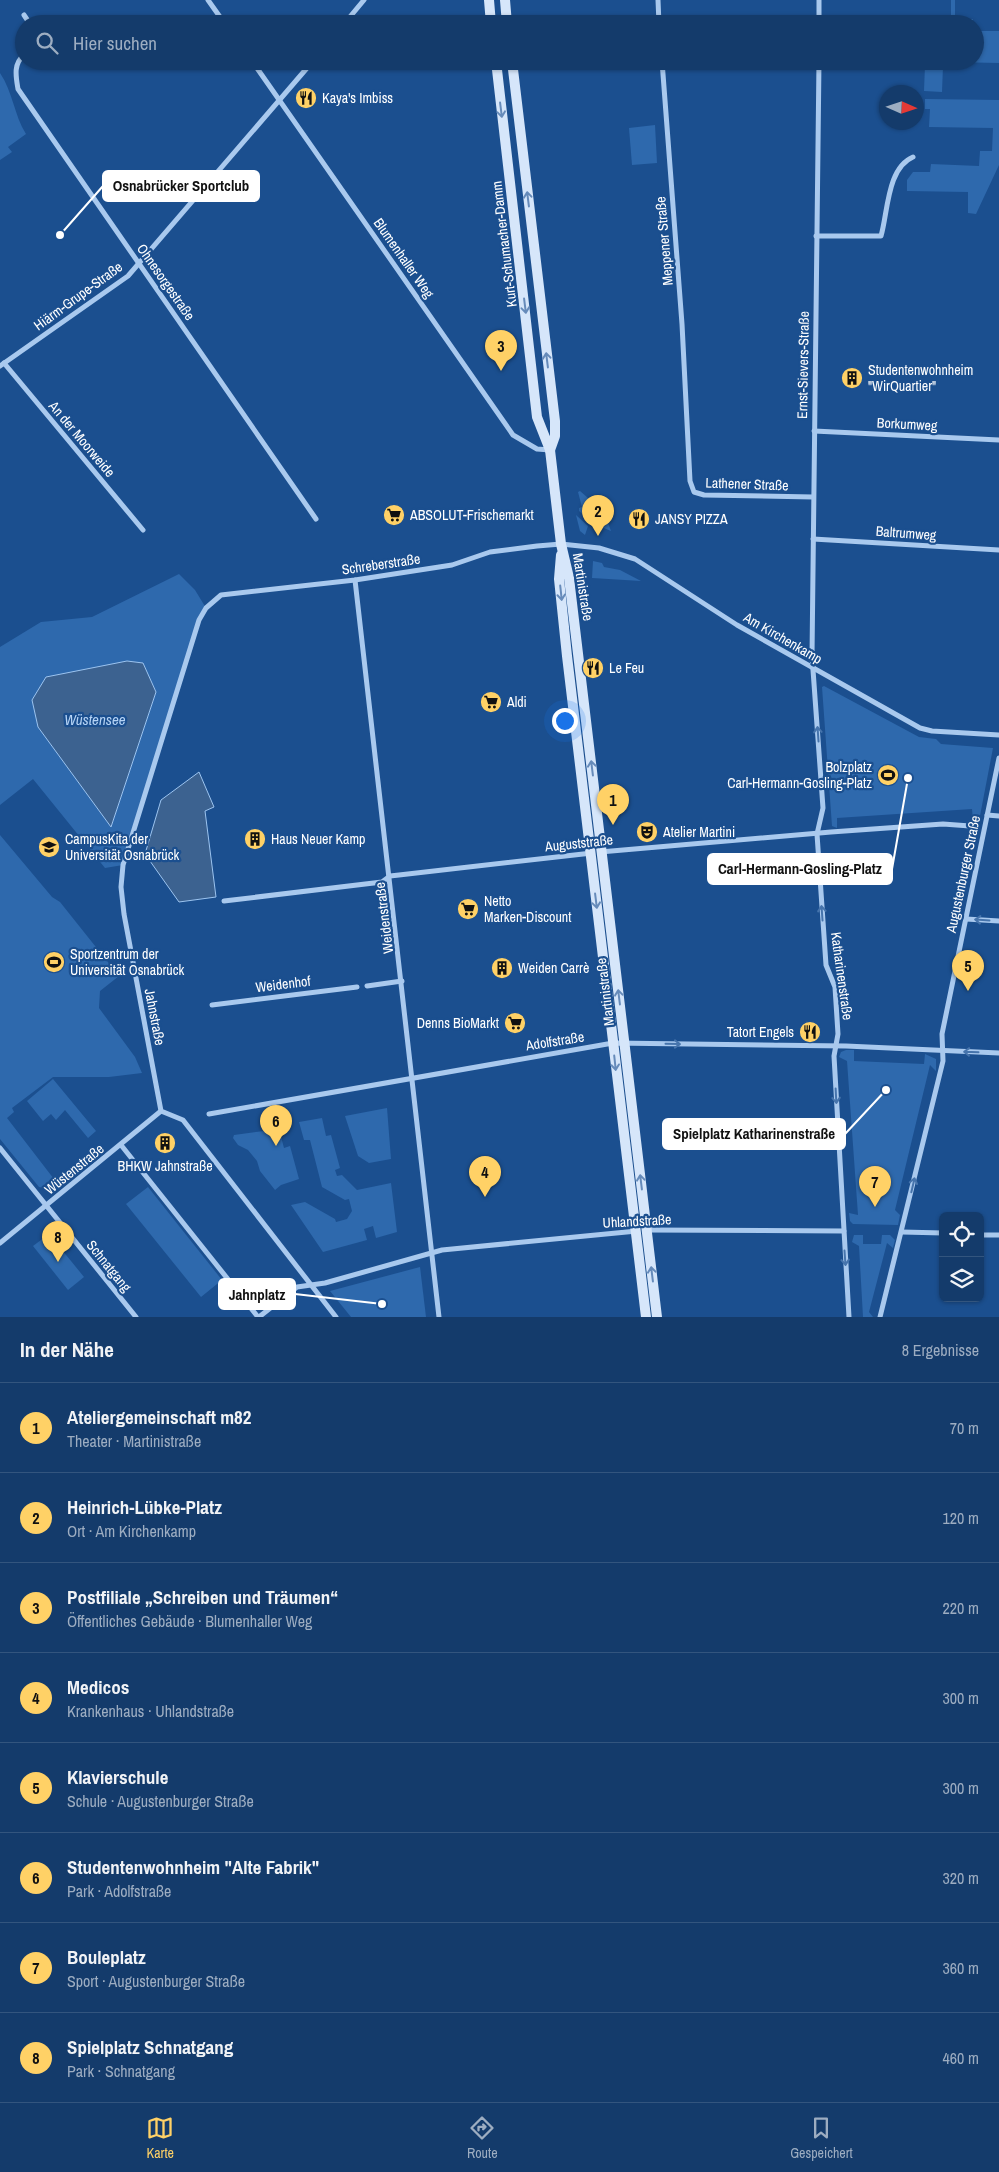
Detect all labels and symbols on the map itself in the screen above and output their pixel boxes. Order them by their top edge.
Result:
north arrow [879,85,924,130]
restaurant icon: Kaya's Imbiss [294,86,318,110]
place label: Kaya's Imbiss [322,89,393,107]
one-way arrow [497,101,507,117]
callout: Osnabrücker Sportclub [103,171,259,201]
text: Osnabrücker Sportclub [113,175,249,196]
street label: Kurt-Schumacher-Damm [487,180,521,308]
one-way arrow [523,191,533,207]
street label: Meppener Straße [651,196,677,286]
street label: Blumenhaller Weg [370,215,439,302]
street label: Ohnesorgestraße [133,240,199,324]
street label: Hiärm-Grupe-Straße [30,258,126,334]
one-way arrow [520,297,530,313]
street label: Ernst-Sievers-Straße [793,311,813,419]
pin: 3 [485,330,517,371]
one-way arrow [542,352,552,368]
place label: Studentenwohnheim "WirQuartier" [868,361,973,395]
building icon: Studentenwohnheim "WirQuartier" [840,366,864,390]
street label: An der Moorweide [44,397,119,481]
street label: Borkumweg [876,413,938,435]
street label: Lathener Straße [705,474,789,494]
pin: 2 [582,495,614,536]
supermarket icon: ABSOLUT-Frischemarkt [382,503,406,527]
place label: ABSOLUT-Frischemarkt [409,506,534,524]
restaurant icon: JANSY PIZZA [627,507,651,531]
place label: JANSY PIZZA [655,510,728,528]
street label: Baltrumweg [875,522,937,544]
street label: Schreberstraße [341,550,421,578]
street label: Martinistraße [569,552,597,622]
one-way arrow [556,584,566,600]
street label: Am Kirchenkamp [740,608,826,668]
restaurant icon: Le Feu [581,656,605,680]
place label: Le Feu [609,659,644,677]
supermarket icon: Aldi [479,690,503,714]
place label: Aldi [506,693,527,711]
your location [552,708,578,734]
water label: Wüstensee [64,709,126,730]
one-way arrow [813,726,823,742]
place label: Bolzplatz Carl-Hermann-Gosling-Platz [727,758,872,792]
one-way arrow [587,760,597,776]
sports icon: Bolzplatz Carl-Hermann-Gosling-Platz [876,763,900,787]
pin: 1 [597,784,629,825]
street label: Augustenburger Straße [942,814,984,935]
theatre icon: Atelier Martini [635,820,659,844]
place label: Atelier Martini [662,823,735,841]
building icon: Haus Neuer Kamp [243,827,267,851]
place label: CampusKita der Universität Osnabrück [65,830,179,864]
place label: Haus Neuer Kamp [271,830,365,848]
street label: Auguststraße [543,830,614,856]
school or university icon: CampusKita der Universität Osnabrück [37,835,61,859]
callout: Carl-Hermann-Gosling-Platz [708,854,892,884]
text: Carl-Hermann-Gosling-Platz [718,858,882,879]
street label: Weidenstraße [371,881,397,955]
place label: Netto Marken-Discount [484,892,571,926]
one-way arrow [591,893,601,909]
supermarket icon: Netto Marken-Discount [456,897,480,921]
one-way arrow [818,905,827,921]
one-way arrow [975,915,991,925]
street label: Katharinenstraße [827,931,857,1021]
place label: Sportzentrum der Universität Osnabrück [70,945,184,979]
sports icon: Sportzentrum der Universität Osnabrück [42,950,66,974]
pin: 5 [952,950,984,991]
building icon: Weiden Carrè [490,956,514,980]
street label: Martinistraße [592,957,618,1027]
place label: Weiden Carrè [518,959,589,977]
street label: Weidenhof [254,972,312,996]
street label: Jahnstraße [141,987,169,1047]
one-way arrow [614,989,624,1005]
supermarket icon: Denns BioMarkt [503,1011,527,1035]
place label: Denns BioMarkt [417,1014,499,1032]
restaurant icon: Tatort Engels [798,1020,822,1044]
place label: Tatort Engels [727,1023,794,1041]
street label: Adolfstraße [524,1028,585,1055]
one-way arrow [665,1039,681,1048]
one-way arrow [963,1047,980,1057]
one-way arrow [610,1054,620,1070]
one-way arrow [831,1087,840,1103]
pin: 6 [260,1105,292,1146]
callout: Spielplatz Katharinenstraße [663,1119,845,1149]
text: Spielplatz Katharinenstraße [673,1123,835,1144]
building icon: BHKW Jahnstraße [153,1131,177,1155]
street label: Wüstenstraße [41,1140,107,1198]
pin: 4 [469,1156,501,1197]
place label: BHKW Jahnstraße [117,1157,213,1175]
pin: 7 [859,1166,891,1207]
one-way arrow [636,1174,646,1190]
one-way arrow [909,1177,918,1193]
street label: Uhlandstraße [602,1210,672,1232]
pin: 8 [42,1221,74,1262]
street label: Schnatgang [83,1237,136,1296]
one-way arrow [841,1250,850,1266]
one-way arrow [647,1266,657,1282]
callout: Jahnplatz [219,1279,295,1309]
text: Jahnplatz [229,1284,285,1305]

